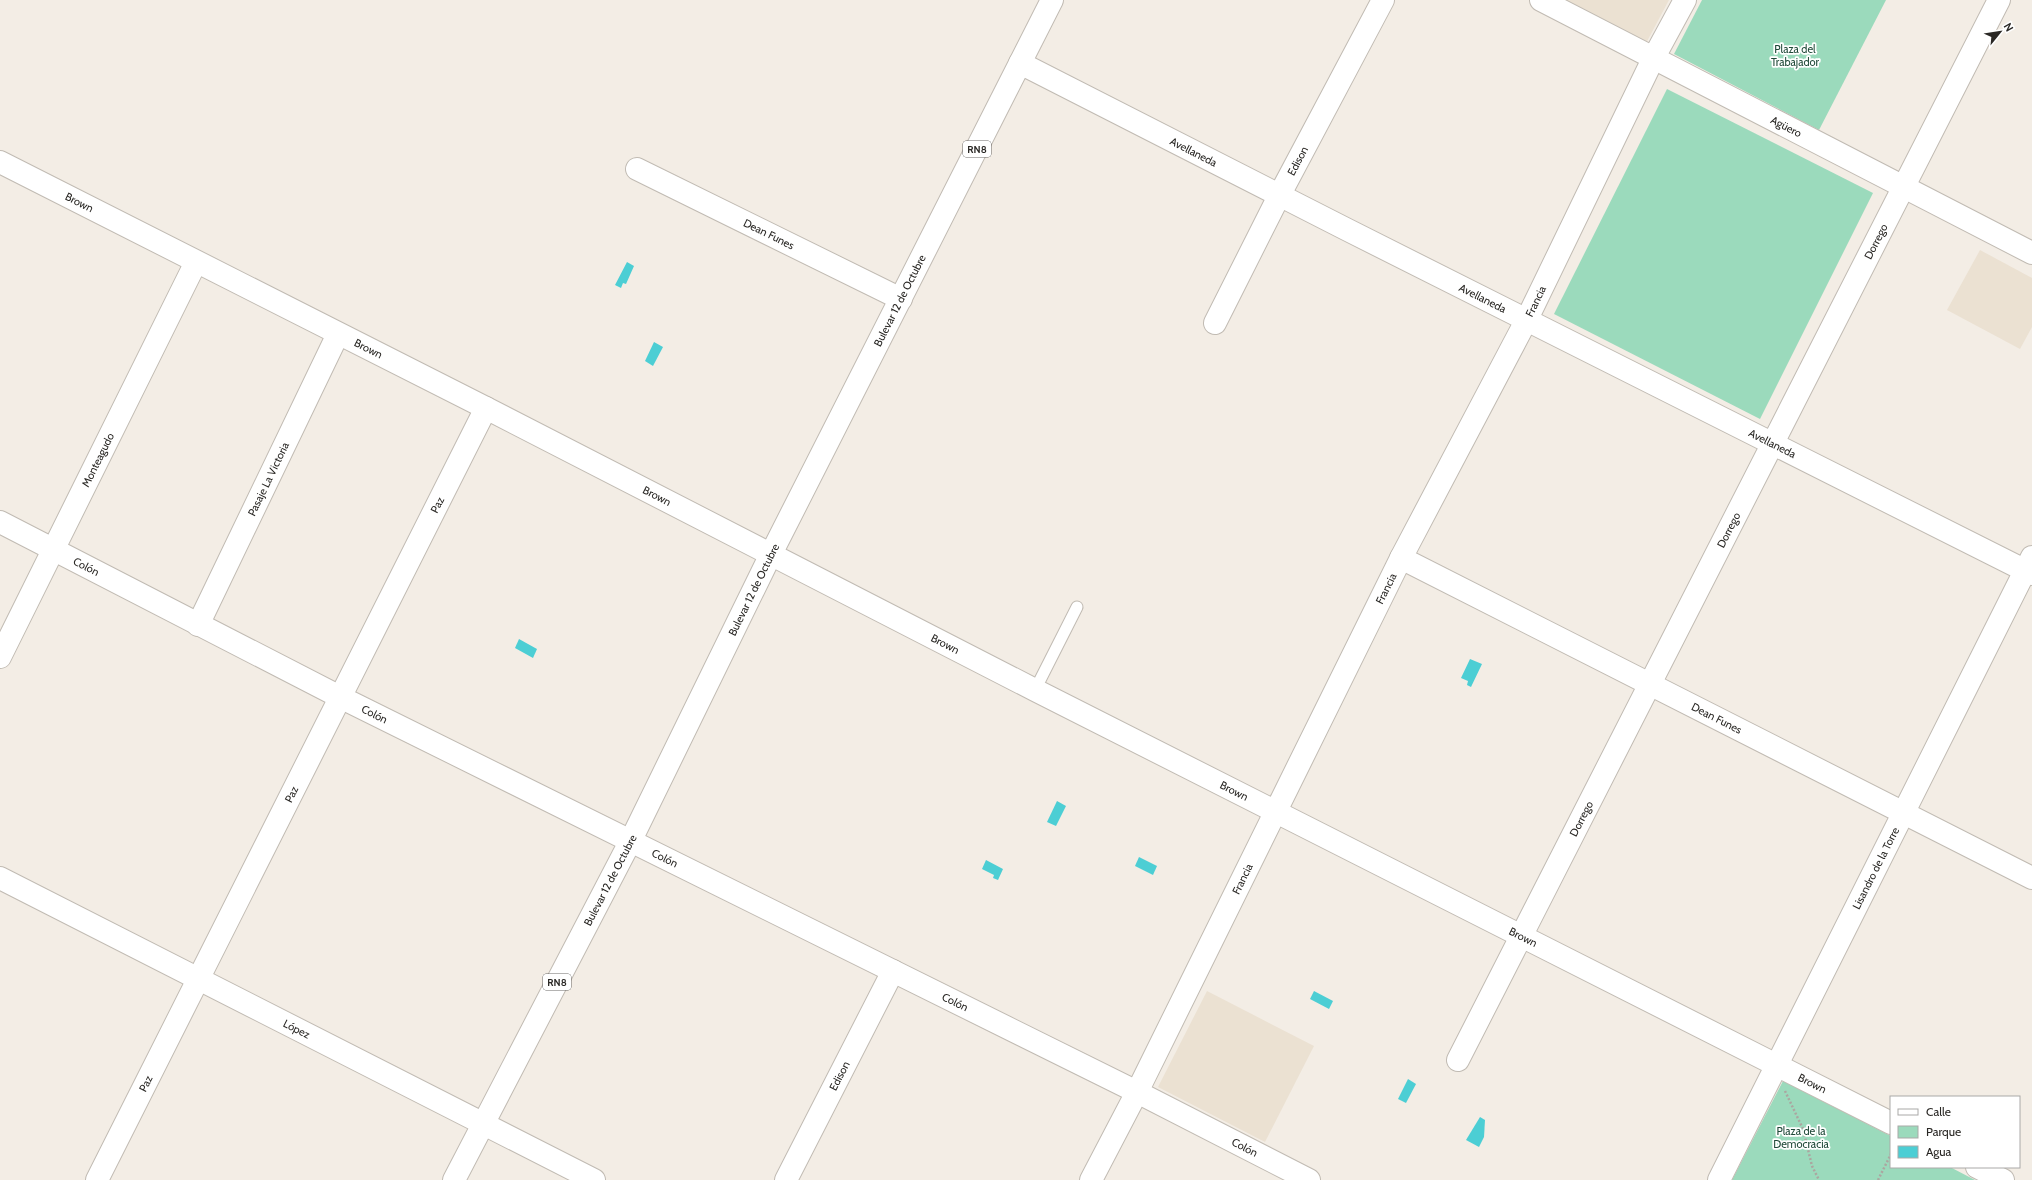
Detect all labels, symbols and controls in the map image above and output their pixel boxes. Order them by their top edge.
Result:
north arrow [1980,12,2020,52]
text: N [2001,20,2017,34]
park label: Plaza del Trabajador [1771,42,1820,69]
street label: Agüero [1768,113,1804,140]
street label: Avellaneda [1168,134,1220,170]
road number: RN8 [963,141,991,157]
street label: Edison [1284,144,1311,178]
street label: Brown [63,189,96,215]
street label: Dean Funes [741,216,797,253]
street label: Dorrego [1861,221,1891,262]
street label: Bulevar 12 de Octubre [870,252,929,349]
street label: Avellaneda [1457,280,1509,316]
street label: Francia [1522,283,1549,319]
street label: Brown [352,335,385,362]
street label: Avellaneda [1746,426,1799,461]
street label: Monteagudo [78,430,117,489]
street label: Pasaje La Victoria [244,439,292,518]
street label: Brown [641,483,674,509]
street label: Paz [427,494,447,515]
street label: Dorrego [1714,510,1743,550]
street label: Bulevar 12 de Octubre [725,541,782,638]
street label: Colón [71,554,102,579]
street label: Francia [1372,570,1400,606]
street label: Brown [929,631,962,657]
street label: Dean Funes [1689,699,1745,737]
street label: Colón [359,702,390,727]
street label: Brown [1218,778,1251,804]
street label: Paz [281,784,301,805]
street label: Dorrego [1566,799,1596,839]
street label: Lisandro de la Torre [1849,824,1902,911]
street label: Bulevar 12 de Octubre [581,832,640,928]
street label: Colón [649,846,680,870]
street label: Francia [1229,860,1256,897]
street label: Brown [1507,924,1540,950]
road number: RN8 [543,974,571,990]
street label: Colón [940,990,971,1014]
street label: López [281,1016,313,1042]
street label: Edison [826,1059,853,1093]
street label: Brown [1796,1070,1829,1096]
street label: Paz [136,1073,156,1094]
legend [1890,1096,2020,1168]
text: Calle [1926,1104,1951,1119]
park label: Plaza de la Democracia [1773,1124,1829,1151]
text: Parque [1926,1124,1961,1139]
street label: Colón [1229,1135,1260,1160]
text: Agua [1926,1144,1952,1159]

